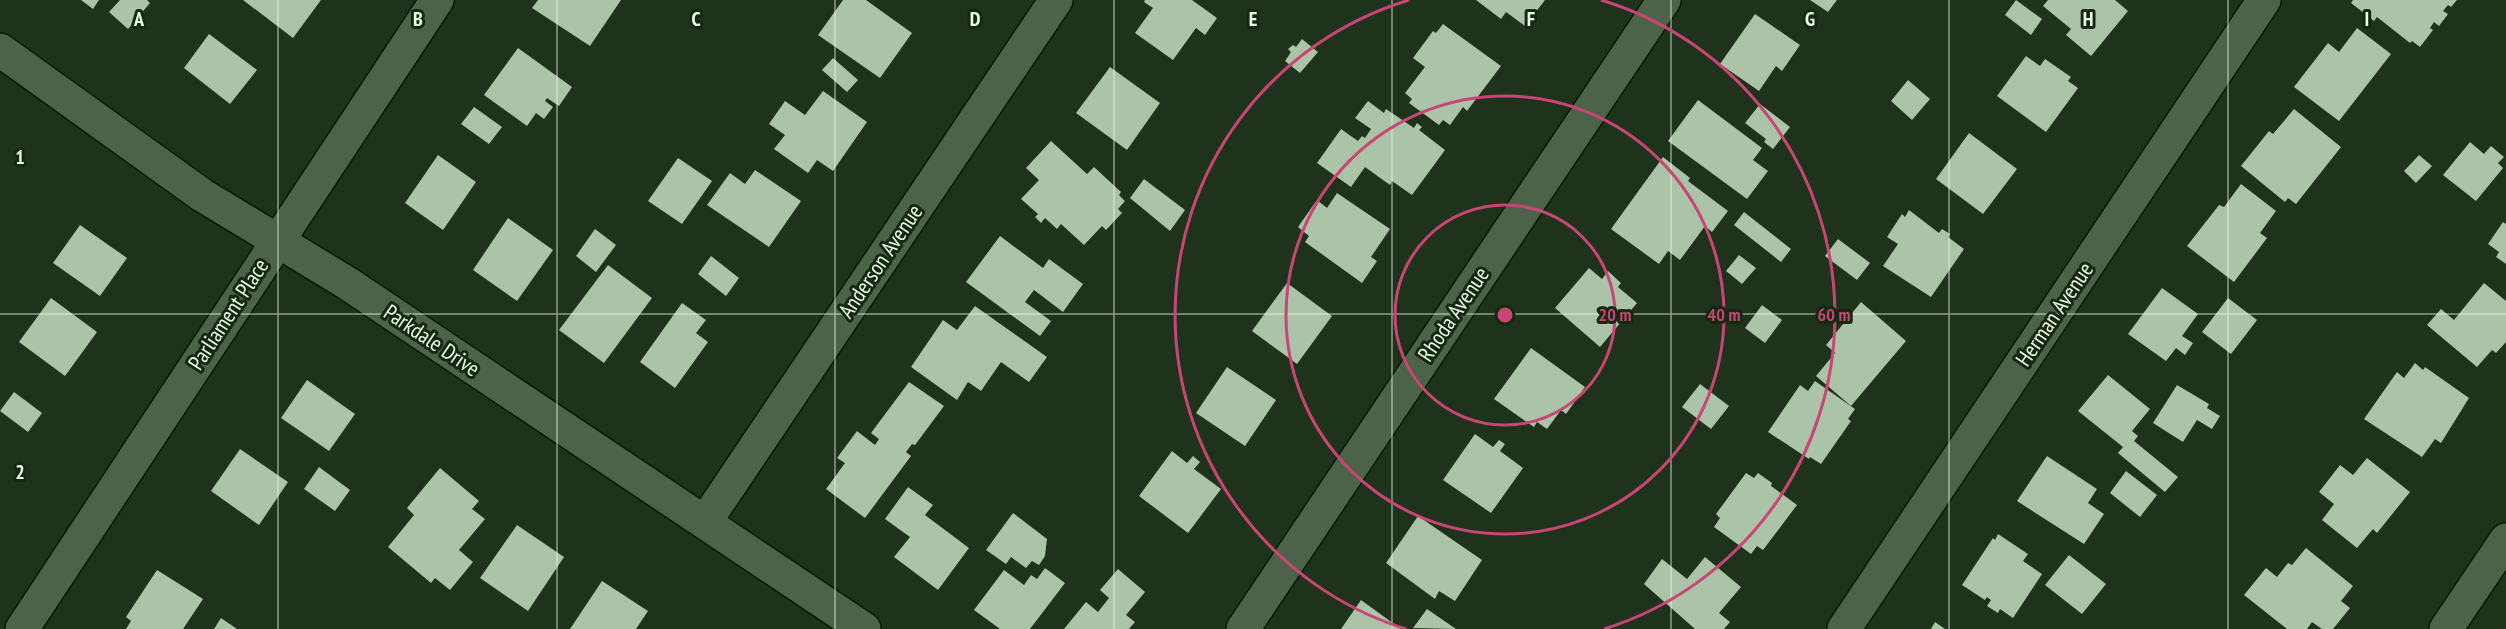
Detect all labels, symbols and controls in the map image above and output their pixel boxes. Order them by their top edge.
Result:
text: A [133,6,145,32]
text: B [413,6,423,32]
text: C [691,6,701,32]
text: D [970,6,981,32]
text: E [1249,6,1257,32]
text: F [1527,6,1535,32]
text: G [1805,6,1815,32]
text: H [2083,6,2093,32]
text: I [2365,6,2369,32]
text: 1 [15,144,25,170]
street label: Anderson Avenue [832,199,928,323]
street label: Parliament Place [182,253,274,375]
street label: Herman Avenue [2009,257,2099,371]
street label: Rhoda Avenue [1411,261,1495,367]
street label: Parkdale Drive [379,298,485,382]
text: 20 m [1599,303,1631,326]
text: 40 m [1708,303,1740,326]
text: 60 m [1818,303,1850,326]
centre of rings [1495,305,1515,325]
text: 2 [15,459,25,485]

